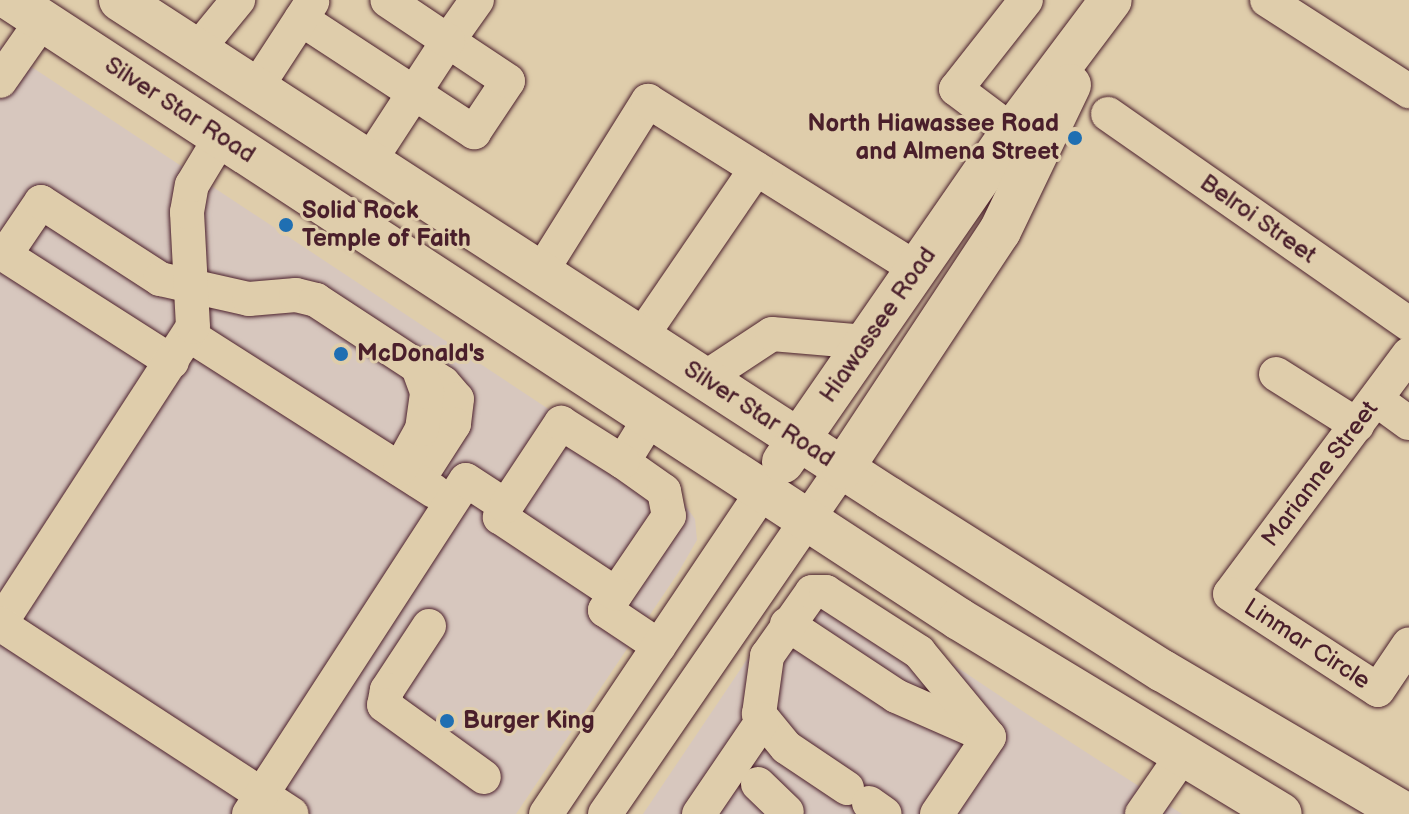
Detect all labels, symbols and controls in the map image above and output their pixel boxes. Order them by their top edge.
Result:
street label: Silver Star Road [99,51,261,169]
place label: North Hiawassee Road and Almena Street [807,110,1059,166]
marker: North Hiawassee Road and Almena Street [1066,129,1084,147]
street label: Belroi Street [1194,168,1322,270]
place label: Solid Rock Temple of Faith [302,197,471,253]
marker: Solid Rock Temple of Faith [277,216,295,234]
street label: Hiawassee Road [814,242,942,408]
place label: McDonald's [357,340,485,368]
marker: McDonald's [332,345,350,363]
street label: Silver Star Road [678,355,840,473]
street label: Marianne Street [1256,395,1384,553]
street label: Linmar Circle [1239,593,1375,695]
place label: Burger King [463,707,595,735]
marker: Burger King [438,712,456,730]

